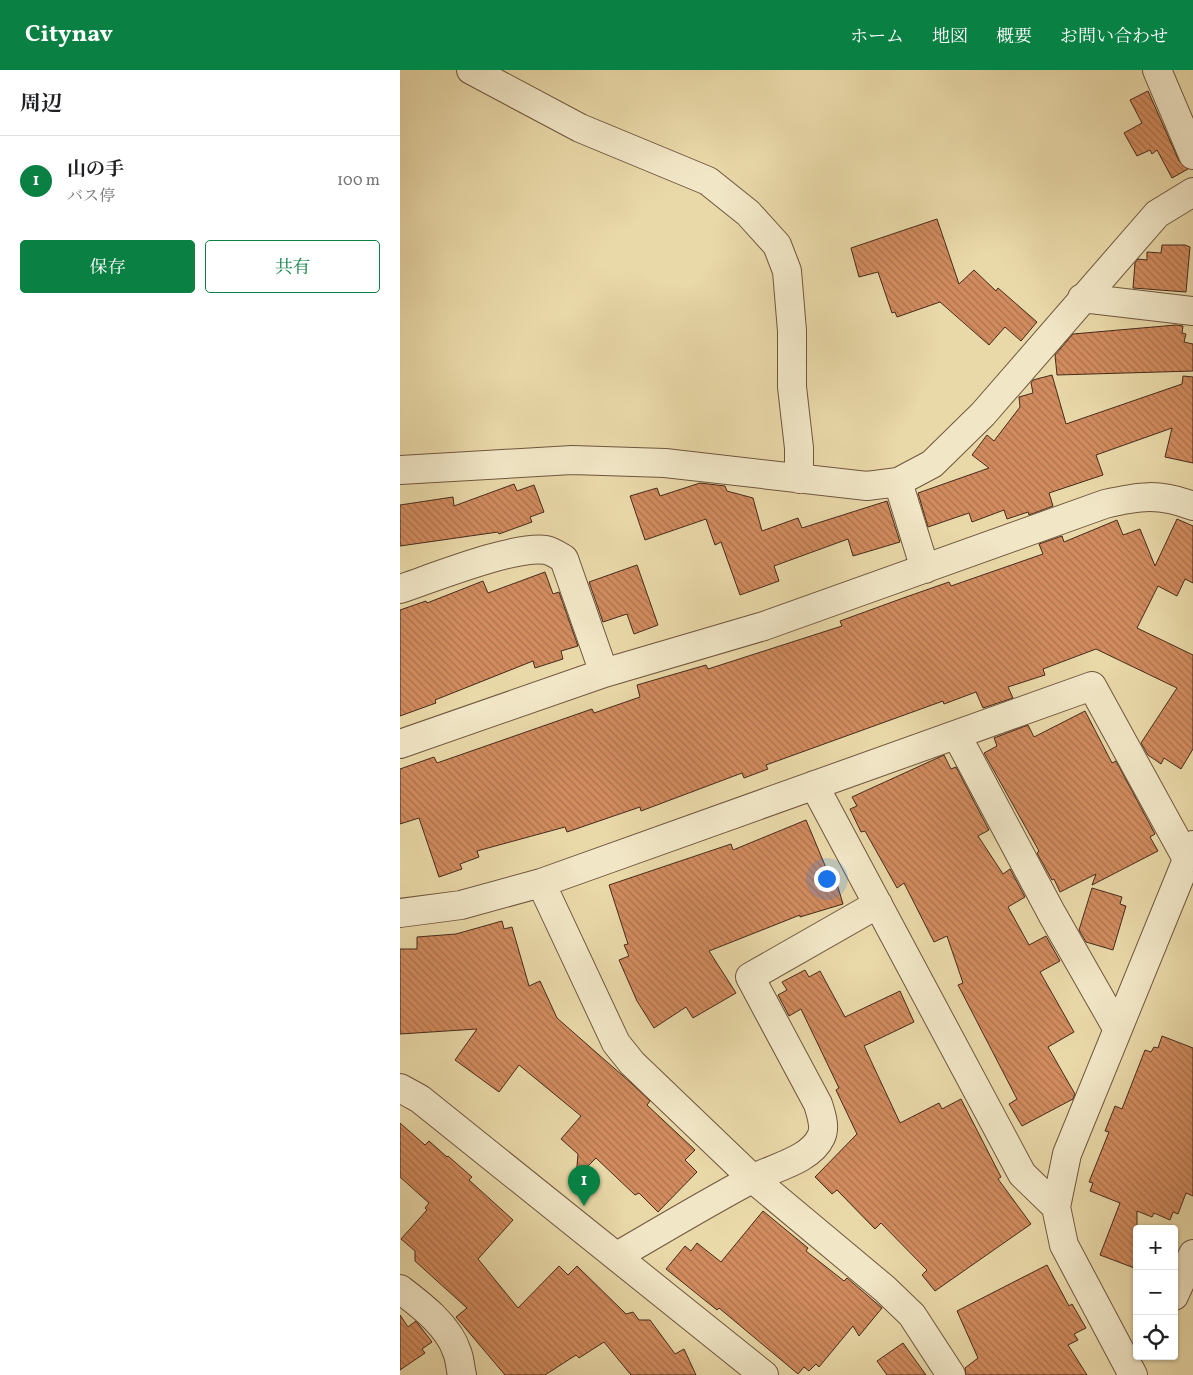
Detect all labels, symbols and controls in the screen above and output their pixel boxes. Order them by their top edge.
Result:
text: Citynav [25,18,113,52]
text: ホーム [850,25,904,50]
text: 地図 [932,25,968,50]
text: 概要 [996,25,1032,50]
text: お問い合わせ [1060,25,1168,50]
text: 周辺 [20,90,62,119]
text: 山の手 [67,157,124,183]
text: 1 [33,170,39,192]
text: 100 m [337,170,380,192]
text: バス停 [67,186,115,208]
button: 保存 [20,240,195,293]
button: 共有 [205,240,380,293]
your location [814,866,840,892]
pin: 1 [568,1165,600,1206]
map controls [1133,1225,1178,1360]
button: + [1133,1225,1178,1270]
button: − [1133,1270,1178,1315]
button: locate [1133,1315,1178,1360]

